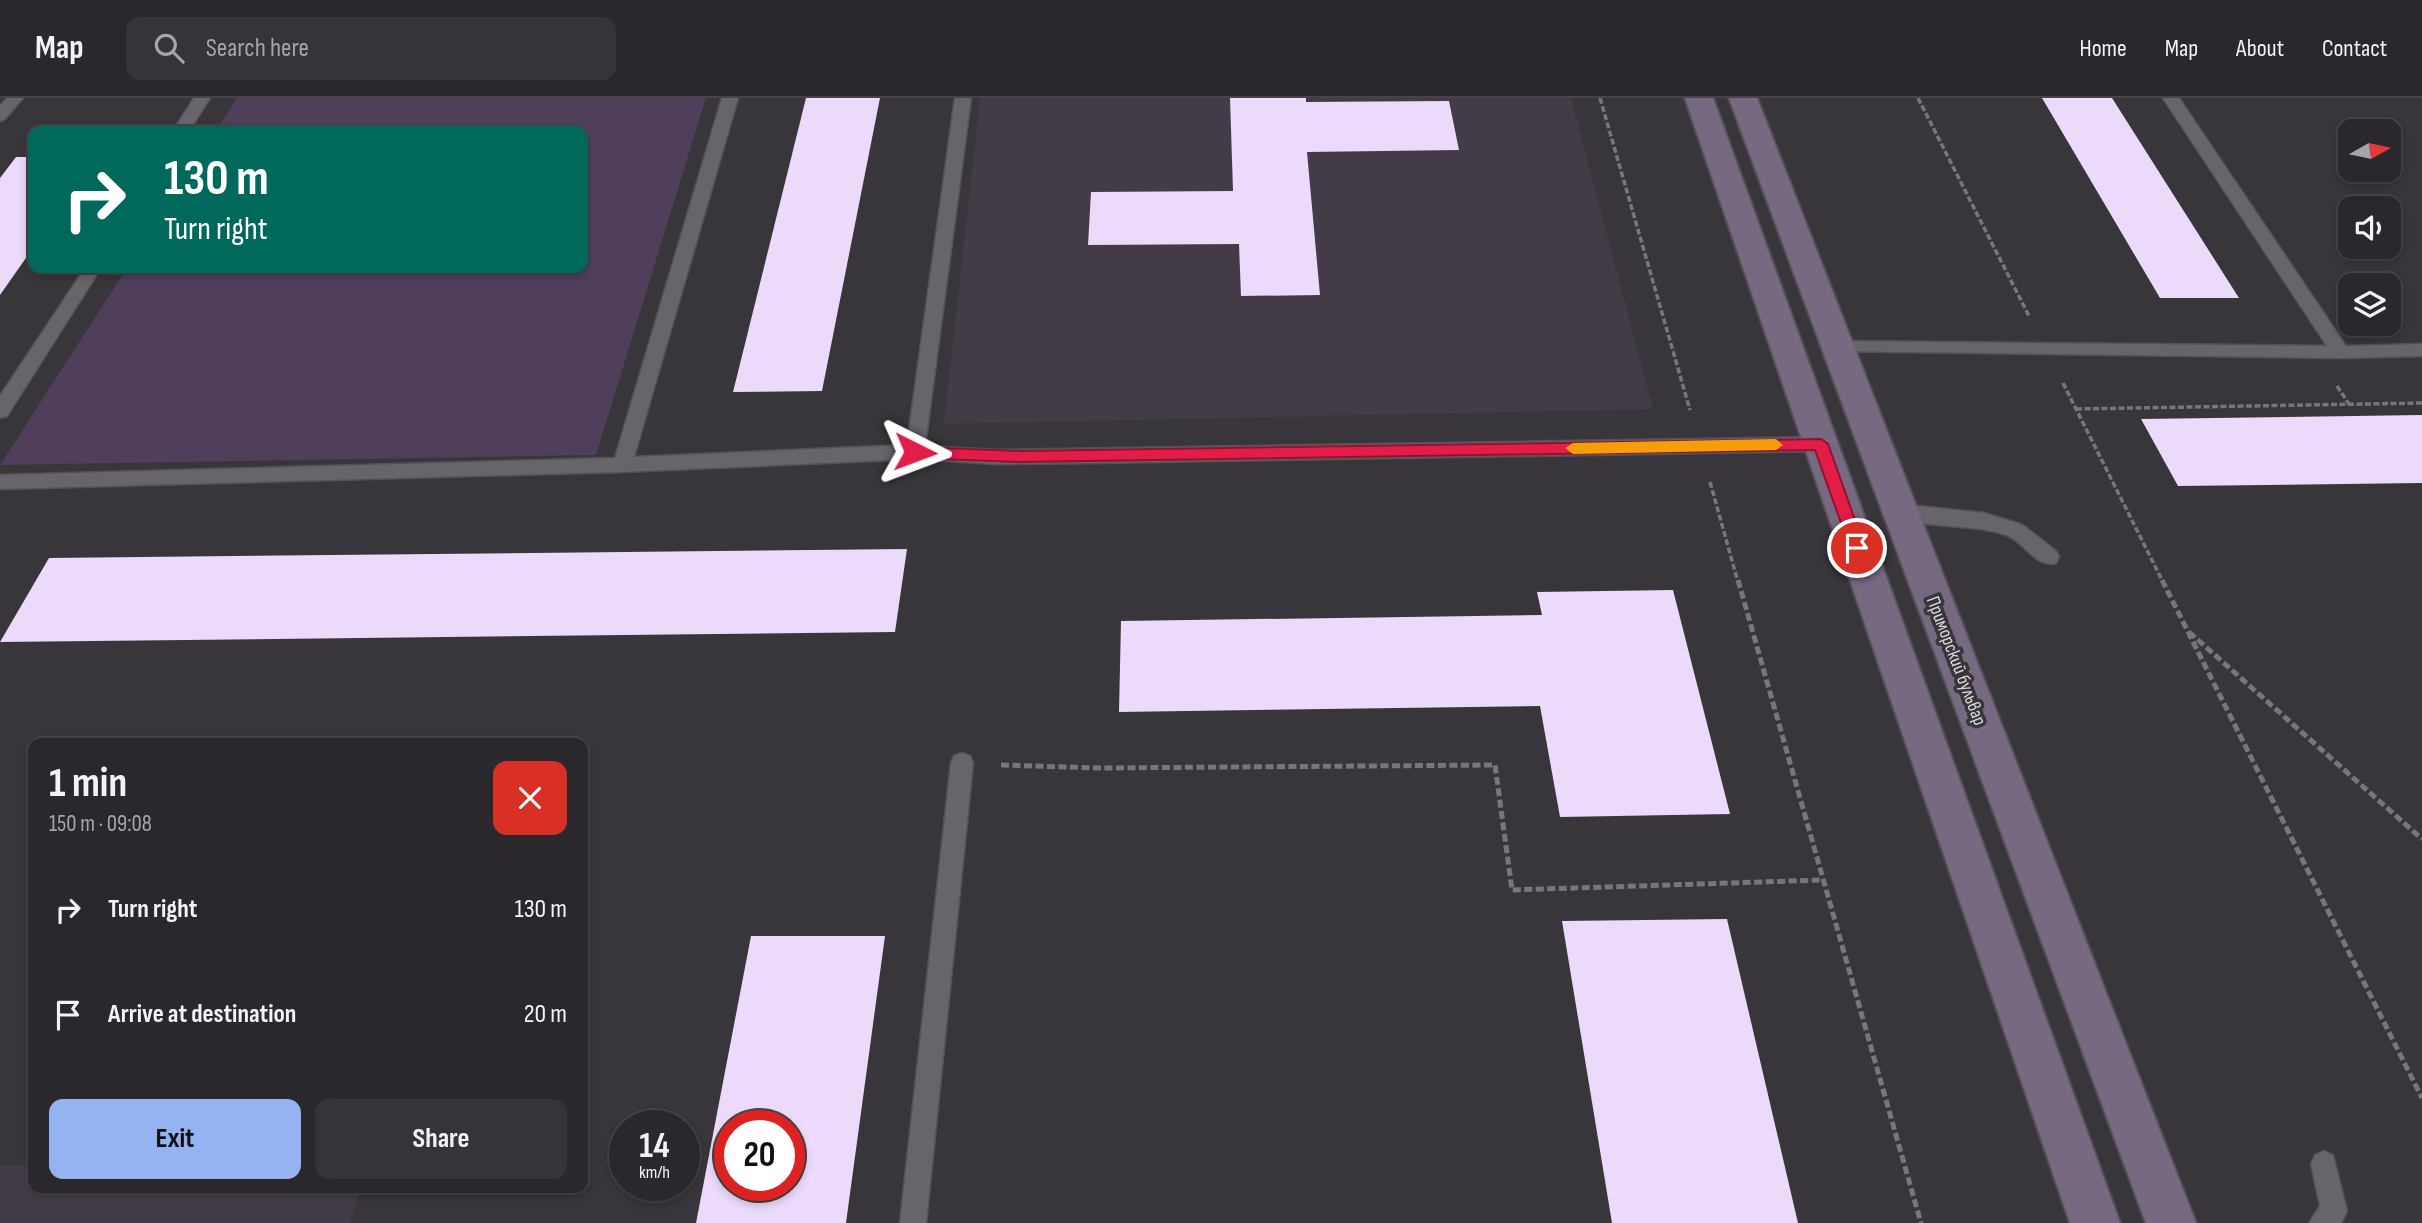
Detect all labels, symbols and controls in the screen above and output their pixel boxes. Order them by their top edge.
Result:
search box [126,17,616,80]
text: Map [35,28,84,68]
icon: search [150,29,188,67]
text: Search here [206,33,309,64]
text: Home [2079,34,2127,63]
text: Map [2165,34,2198,63]
text: About [2236,34,2284,63]
text: Contact [2322,34,2387,63]
north arrow [2338,119,2401,182]
map controls [2338,119,2401,336]
text: 130 m [164,150,269,209]
icon: right [49,154,140,245]
button: sound [2338,196,2401,259]
text: Turn right [164,210,268,249]
button: layers [2338,273,2401,336]
position arrow [878,415,952,489]
pin [1827,518,1887,578]
icon: arrive [1838,529,1876,567]
street label: Приморский бульвар [1921,593,1991,729]
text: 1 min [49,758,127,809]
button: close [493,761,567,835]
text: 150 m · 09:08 [49,810,152,838]
icon: right [49,891,87,929]
text: Turn right [108,894,197,925]
text: 130 m [515,894,567,925]
icon: arrive [49,996,87,1034]
text: Arrive at destination [108,999,296,1030]
text: 20 m [524,999,567,1030]
button: Exit [49,1099,301,1179]
button: Share [315,1099,567,1179]
speed limit sign: 20 [714,1110,805,1201]
text: 14 [639,1125,670,1168]
text: km/h [639,1162,670,1183]

